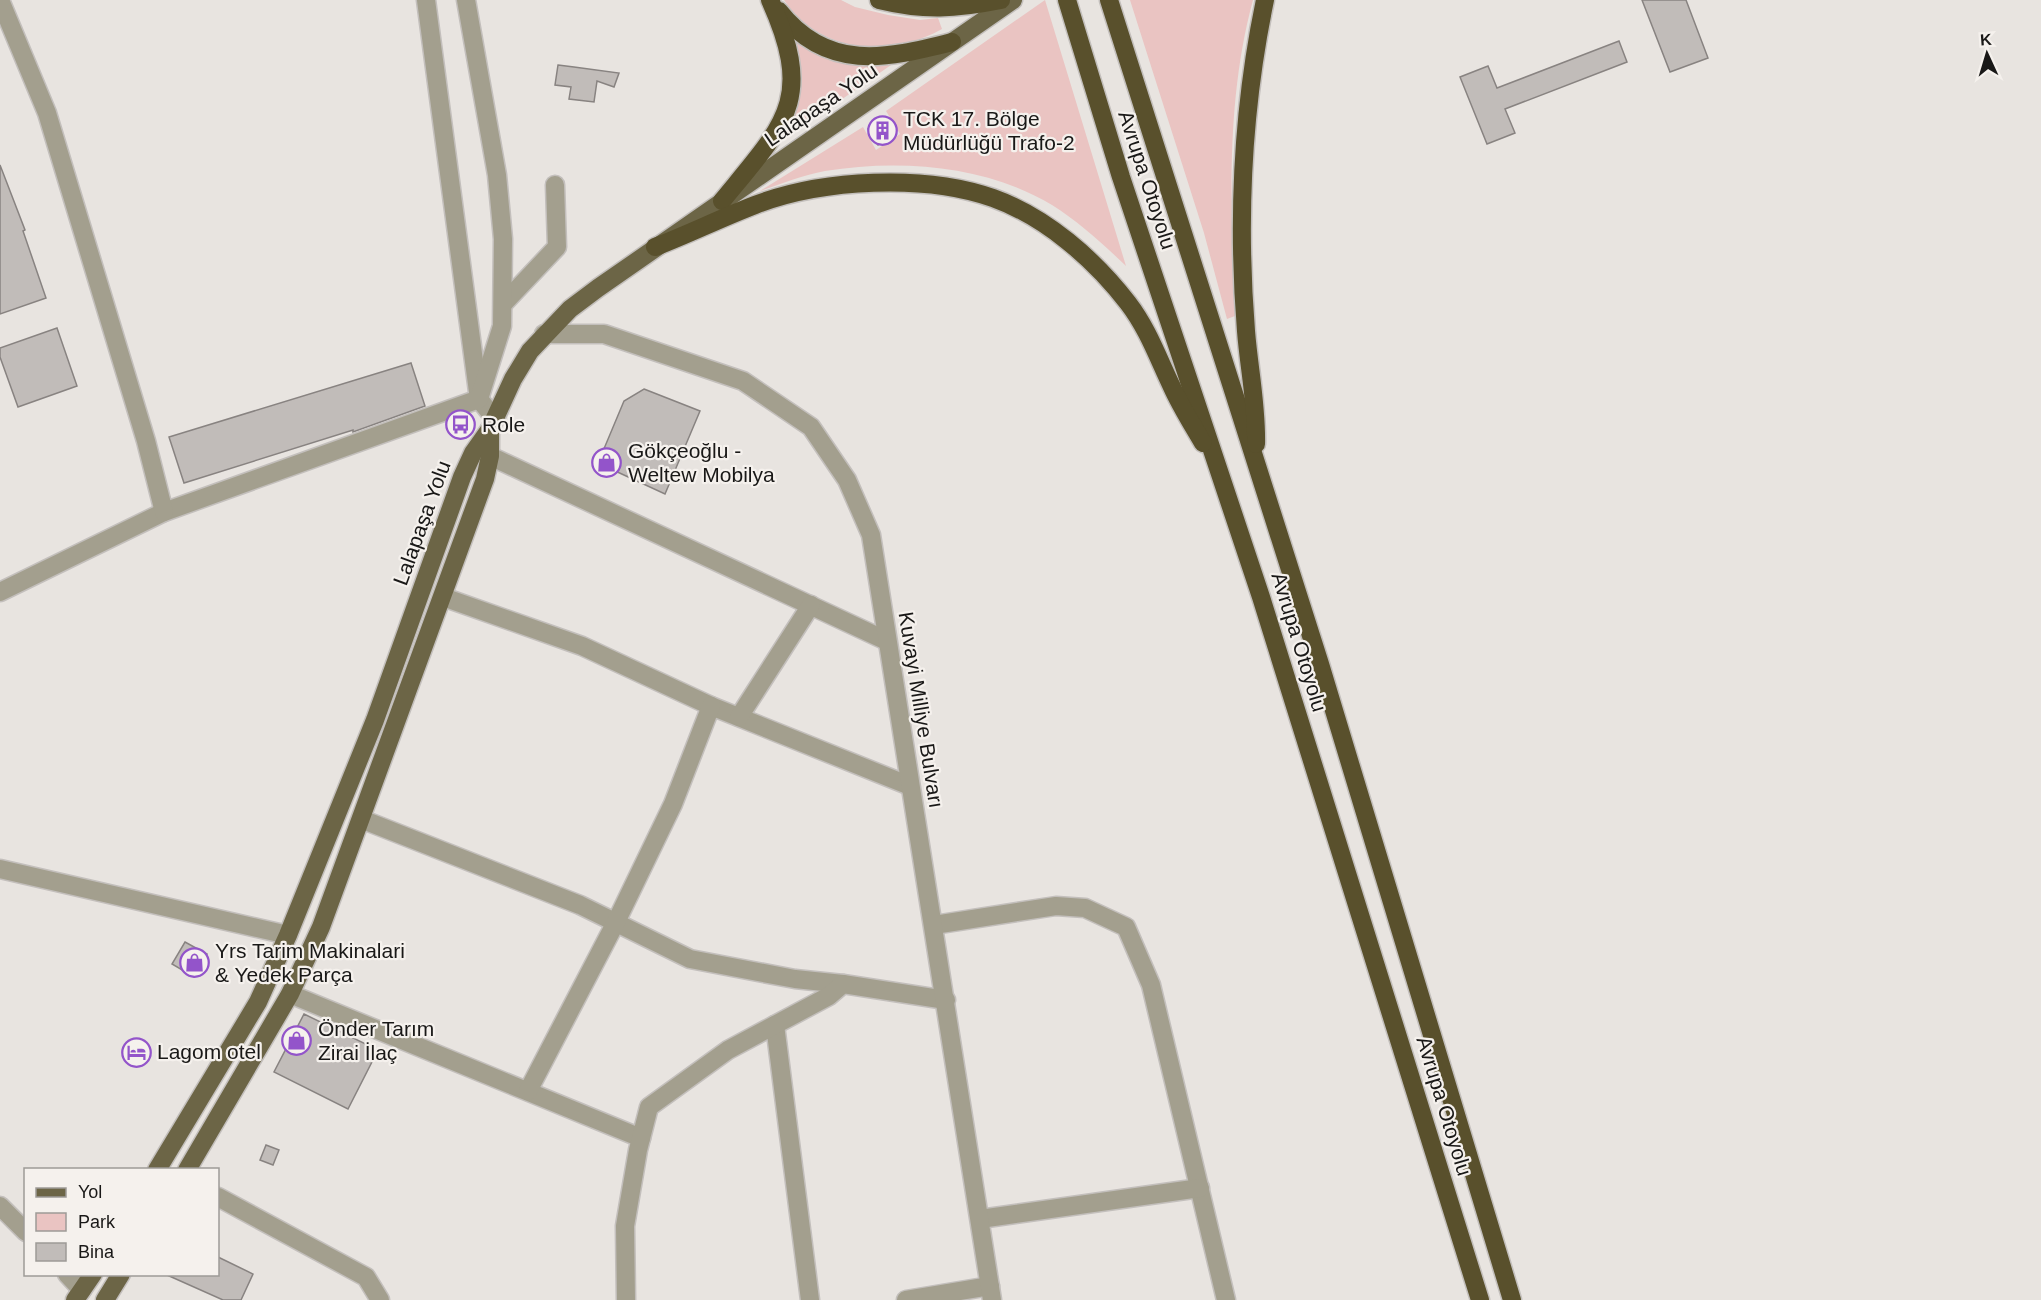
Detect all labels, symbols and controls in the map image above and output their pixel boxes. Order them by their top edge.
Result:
north arrow [1957,24,2017,84]
text: K [1980,31,1993,48]
street label: Lalapaşa Yolu [760,58,881,151]
place label: TCK 17. Bölge Müdürlüğü Trafo-2 [903,107,1075,154]
street label: Avrupa Otoyolu [1114,108,1181,252]
building icon: TCK 17. Bölge Müdürlüğü Trafo-2 [866,115,898,147]
bus stop icon: Role [445,409,477,441]
place label: Role [482,413,525,436]
place label: Gökçeoğlu - Weltew Mobilya [628,439,775,486]
shop icon: Gökçeoğlu - Weltew Mobilya [591,447,623,479]
street label: Lalapaşa Yolu [388,457,455,588]
street label: Avrupa Otoyolu [1267,569,1332,714]
street label: Kuvayi Milliye Bulvarı [895,610,948,810]
place label: Yrs Tarim Makinalari & Yedek Parça [215,939,405,986]
shop icon: Yrs Tarim Makinalari & Yedek Parça [178,947,210,979]
place label: Önder Tarım Zirai İlaç [318,1017,434,1064]
shop icon: Önder Tarım Zirai İlaç [281,1025,313,1057]
street label: Avrupa Otoyolu [1412,1033,1477,1178]
hotel icon: Lagom otel [120,1036,152,1068]
place label: Lagom otel [157,1040,261,1063]
legend [24,1168,219,1276]
text: Yol [78,1182,102,1202]
text: Park [78,1212,116,1232]
text: Bina [78,1242,115,1262]

